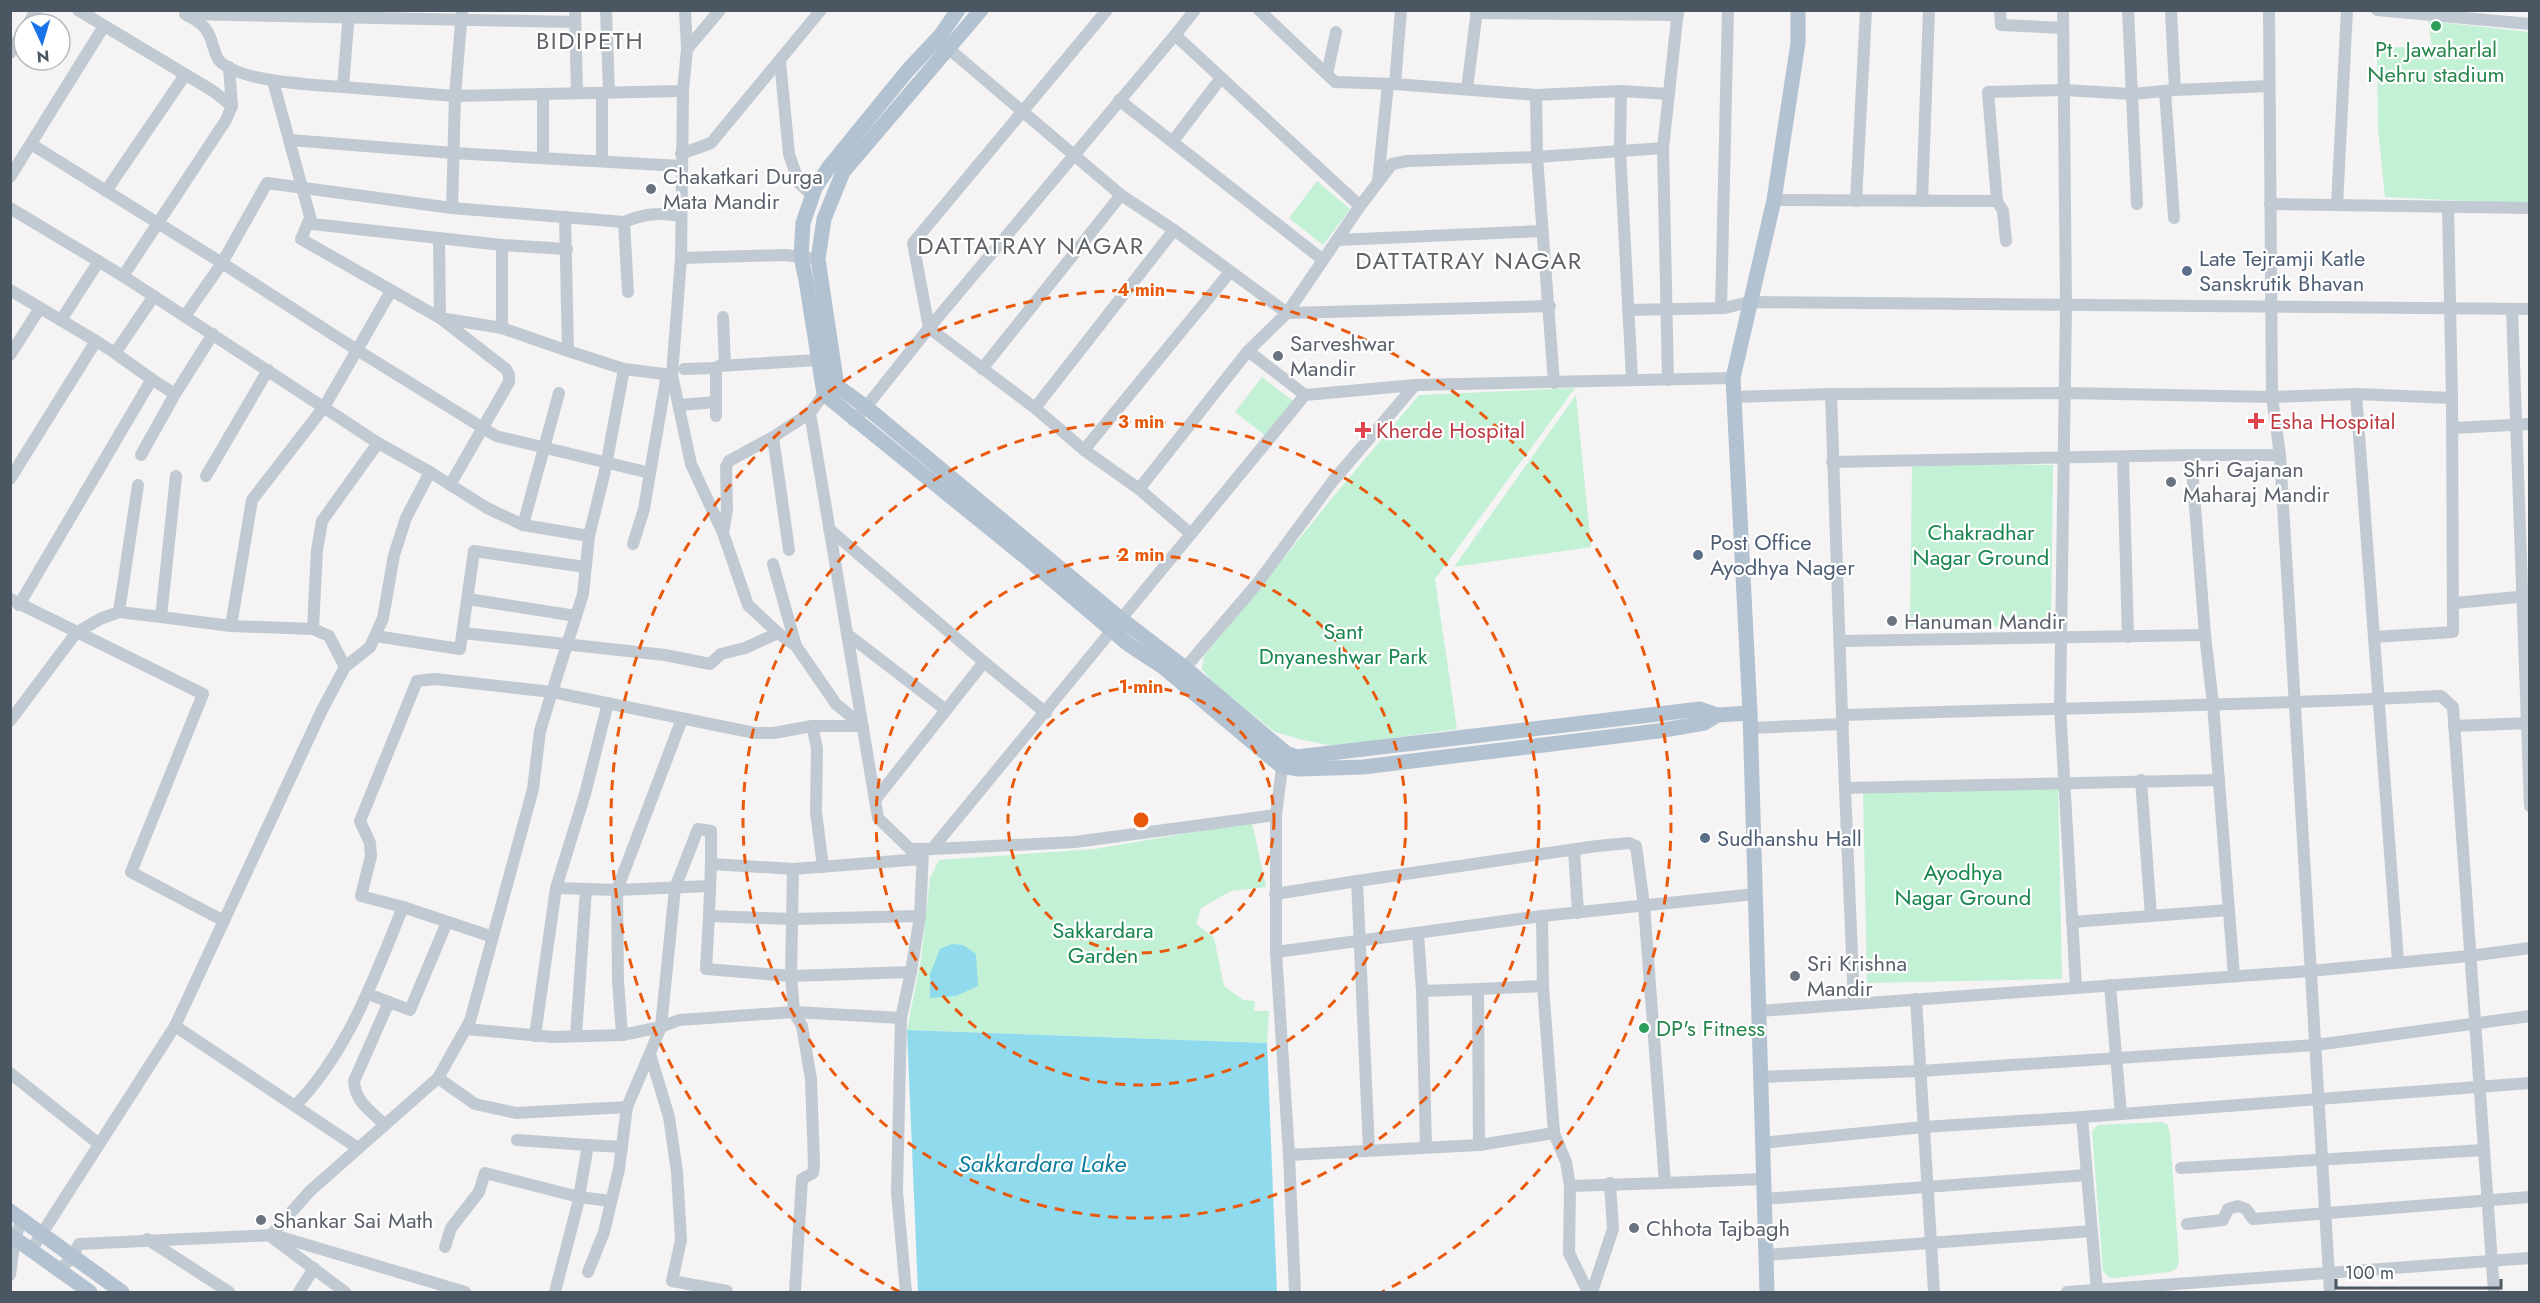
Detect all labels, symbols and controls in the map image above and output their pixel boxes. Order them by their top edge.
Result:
north arrow [12,12,72,72]
marker: Pt. Jawaharlal Nehru stadium [2429,19,2443,33]
district label: BIDIPETH [536,23,644,58]
place label: Pt. Jawaharlal Nehru stadium [2367,33,2505,90]
text: N [36,45,50,68]
place label: Chakatkari Durga Mata Mandir [663,160,823,217]
marker: Chakatkari Durga Mata Mandir [644,182,658,196]
district label: DATTATRAY NAGAR [917,228,1145,263]
place label: Late Tejramji Katle Sanskrutik Bhavan [2199,242,2365,299]
district label: DATTATRAY NAGAR [1355,243,1583,278]
marker: Late Tejramji Katle Sanskrutik Bhavan [2180,264,2194,278]
text: 4 min [1117,277,1165,303]
place label: Sarveshwar Mandir [1290,327,1395,384]
marker: Sarveshwar Mandir [1271,349,1285,363]
place label: Esha Hospital [2270,405,2396,437]
text: 3 min [1118,409,1164,435]
marker: Esha Hospital [2247,412,2265,430]
place label: Kherde Hospital [1376,414,1525,446]
marker: Kherde Hospital [1354,421,1372,439]
place label: Shri Gajanan Maharaj Mandir [2183,453,2330,510]
marker: Shri Gajanan Maharaj Mandir [2164,475,2178,489]
park label: Chakradhar Nagar Ground [1913,516,2049,573]
place label: Post Office Ayodhya Nager [1710,526,1855,583]
text: 2 min [1117,542,1165,568]
marker: Post Office Ayodhya Nager [1691,548,1705,562]
place label: Hanuman Mandir [1904,605,2066,637]
marker: Hanuman Mandir [1885,614,1899,628]
park label: Sant Dnyaneshwar Park [1259,615,1428,672]
text: 1 min [1119,674,1163,700]
centre of rings [1131,810,1151,830]
place label: Sudhanshu Hall [1717,822,1862,854]
marker: Sudhanshu Hall [1698,831,1712,845]
park label: Ayodhya Nagar Ground [1895,856,2031,913]
park label: Sakkardara Garden [1052,914,1154,971]
place label: Sri Krishna Mandir [1807,947,1907,1004]
marker: Sri Krishna Mandir [1788,969,1802,983]
place label: DP's Fitness [1656,1012,1765,1044]
marker: DP's Fitness [1637,1021,1651,1035]
water label: Sakkardara Lake [958,1146,1126,1181]
place label: Shankar Sai Math [273,1204,433,1236]
place label: Chhota Tajbagh [1646,1212,1790,1244]
marker: Shankar Sai Math [254,1213,268,1227]
marker: Chhota Tajbagh [1627,1221,1641,1235]
scale bar [2336,1252,2501,1290]
text: 100 m [2345,1260,2394,1286]

